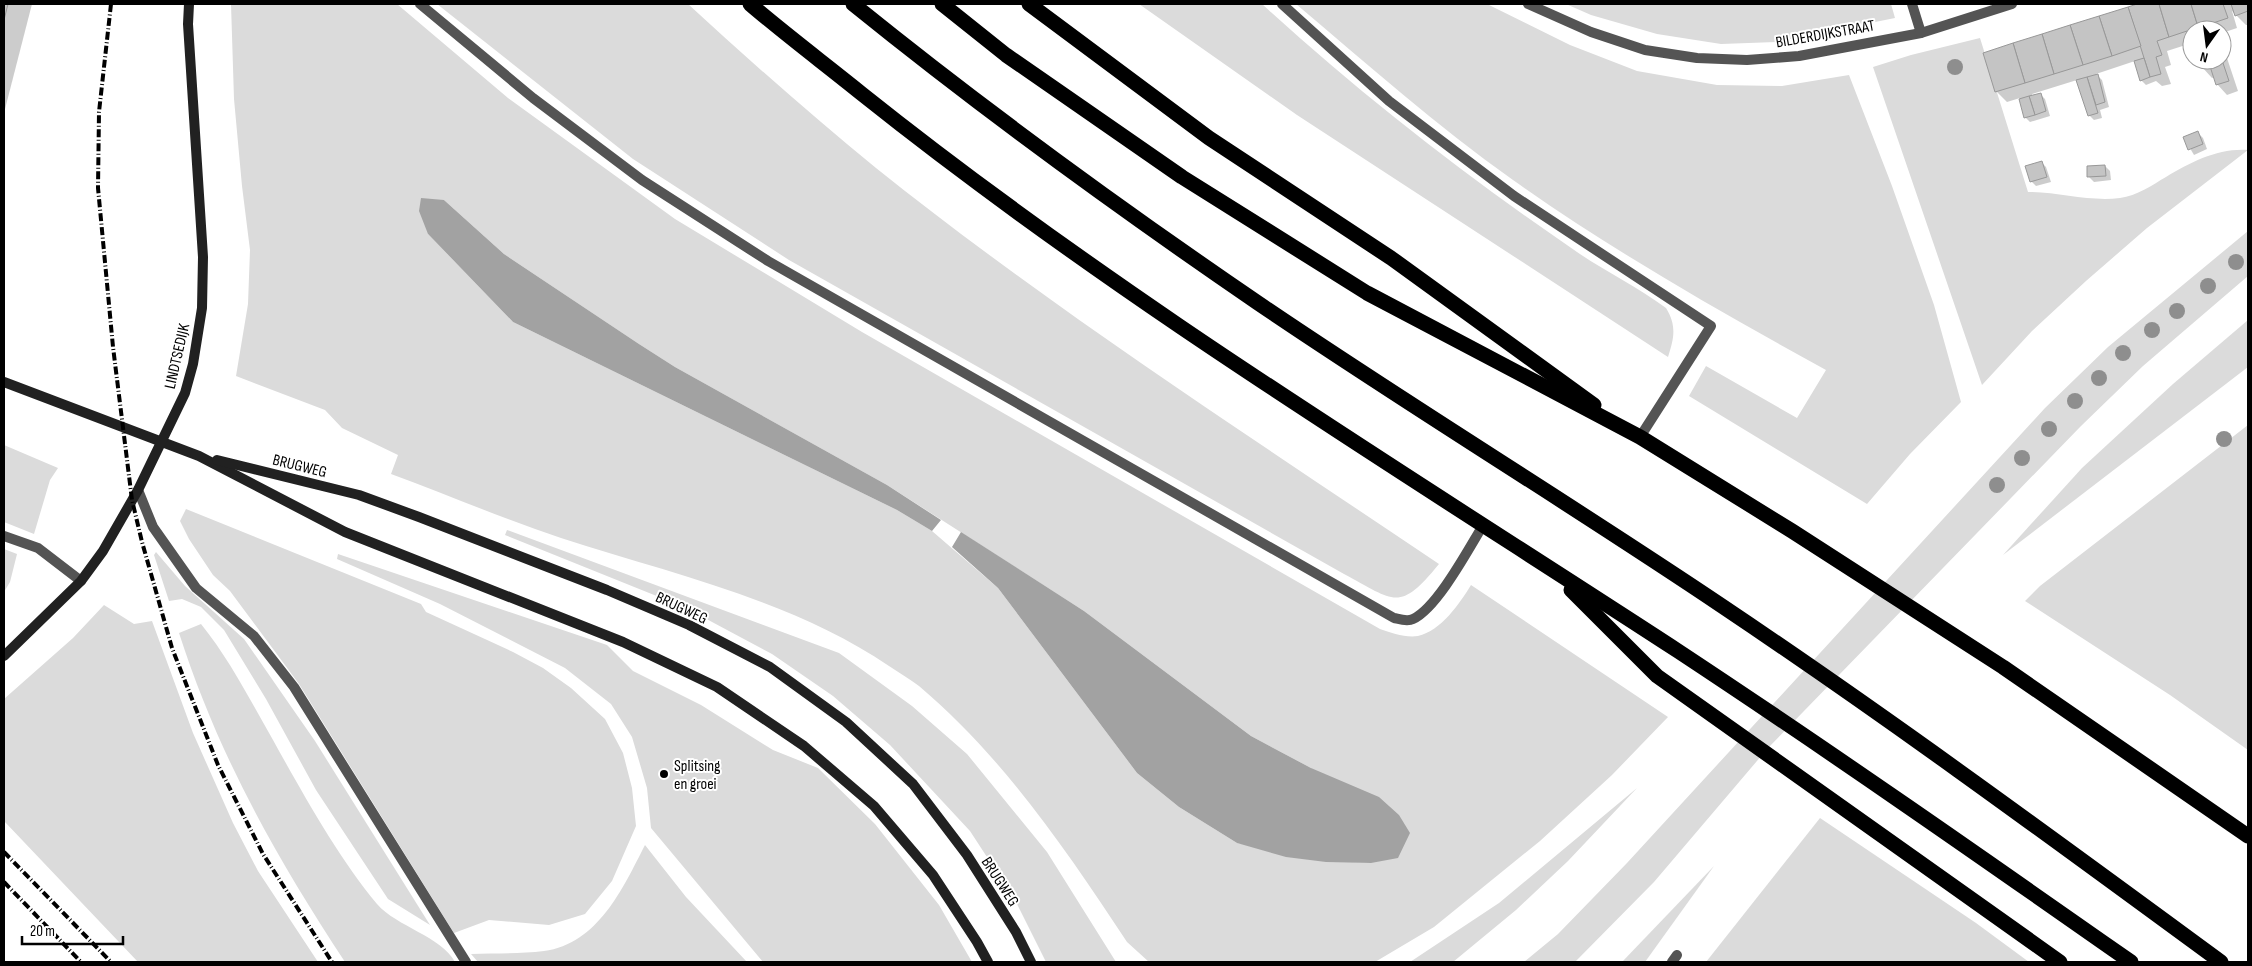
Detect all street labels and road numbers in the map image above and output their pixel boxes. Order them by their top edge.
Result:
street label: BILDERDIJKSTRAAT [1774,16,1877,53]
street label: LINDTSEDIJK [161,321,194,391]
street label: BRUGWEG [271,451,329,482]
street label: BRUGWEG [652,588,710,629]
street label: BRUGWEG [977,854,1023,910]

